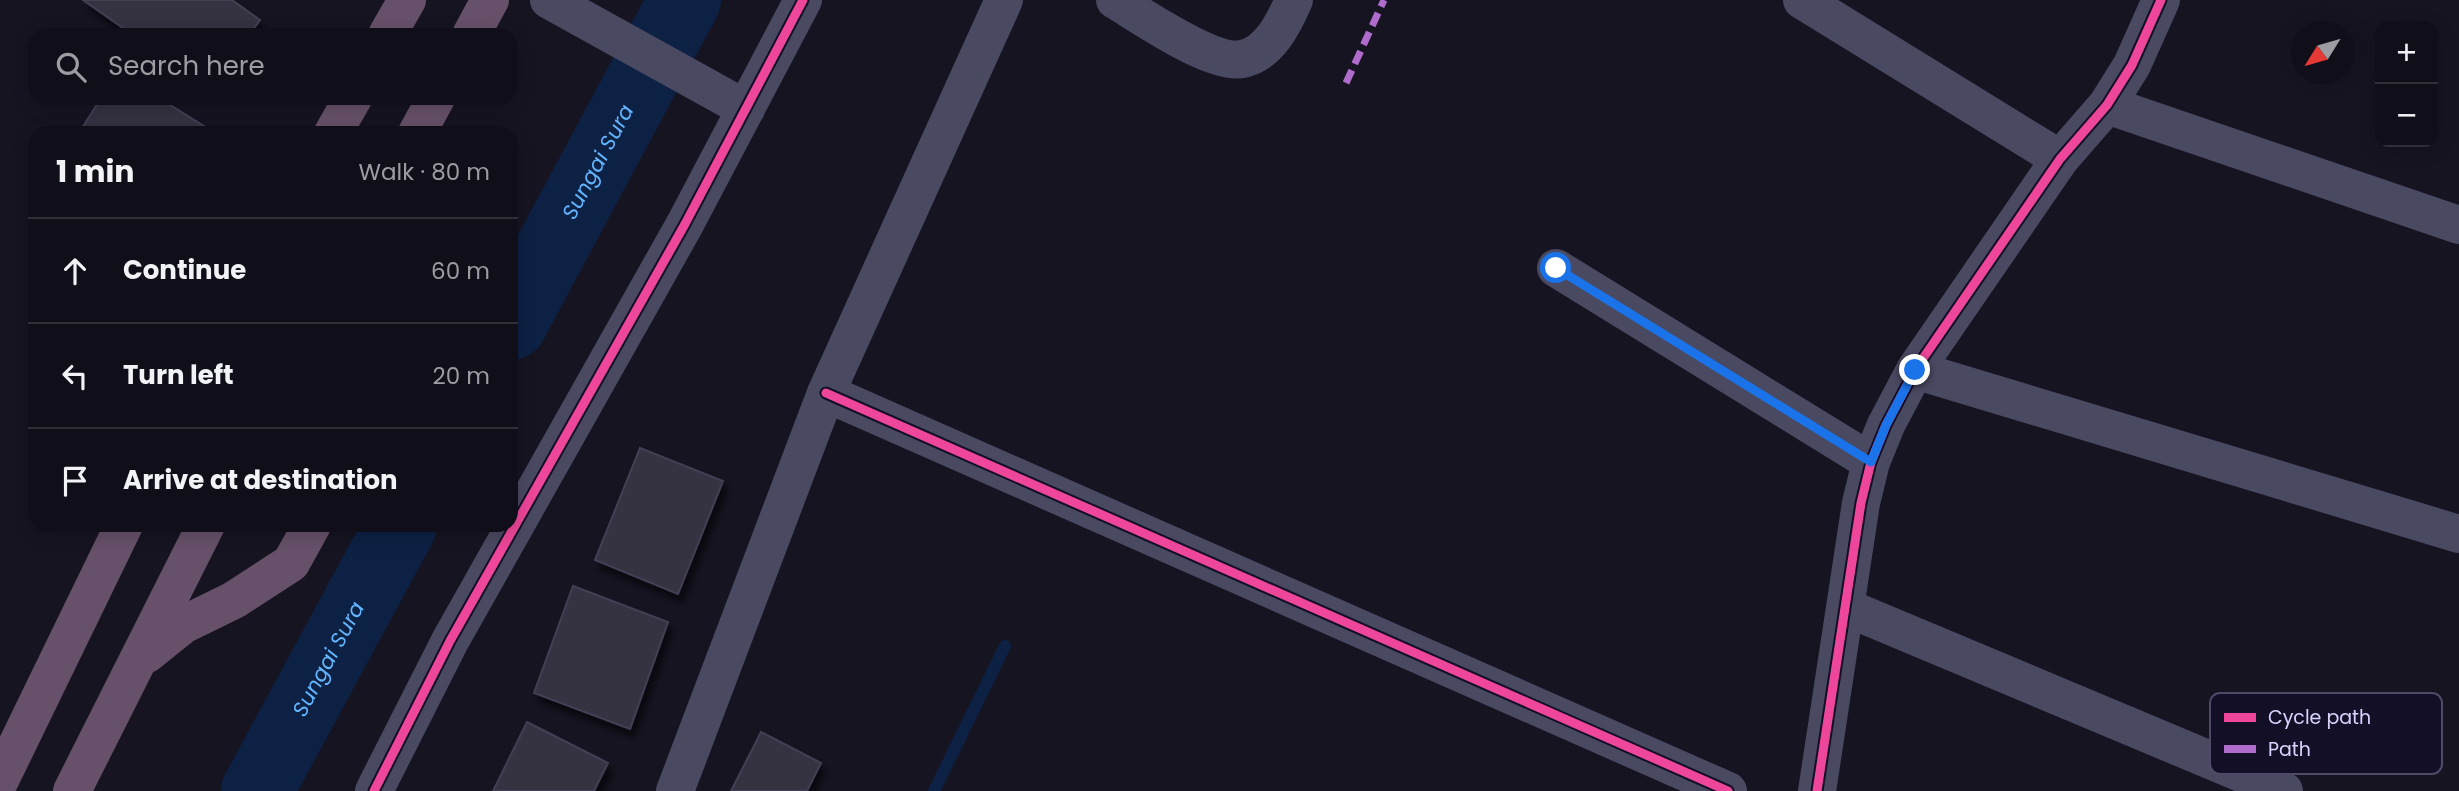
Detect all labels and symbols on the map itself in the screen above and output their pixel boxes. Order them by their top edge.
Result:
north arrow [2291,21,2354,84]
water label: Sungai Sura [555,99,640,224]
route start [1540,252,1571,283]
route end [1899,354,1930,385]
water label: Sungai Sura [285,596,371,721]
legend [2210,693,2442,774]
text: Cycle path [2268,704,2371,731]
text: Path [2268,736,2311,763]

